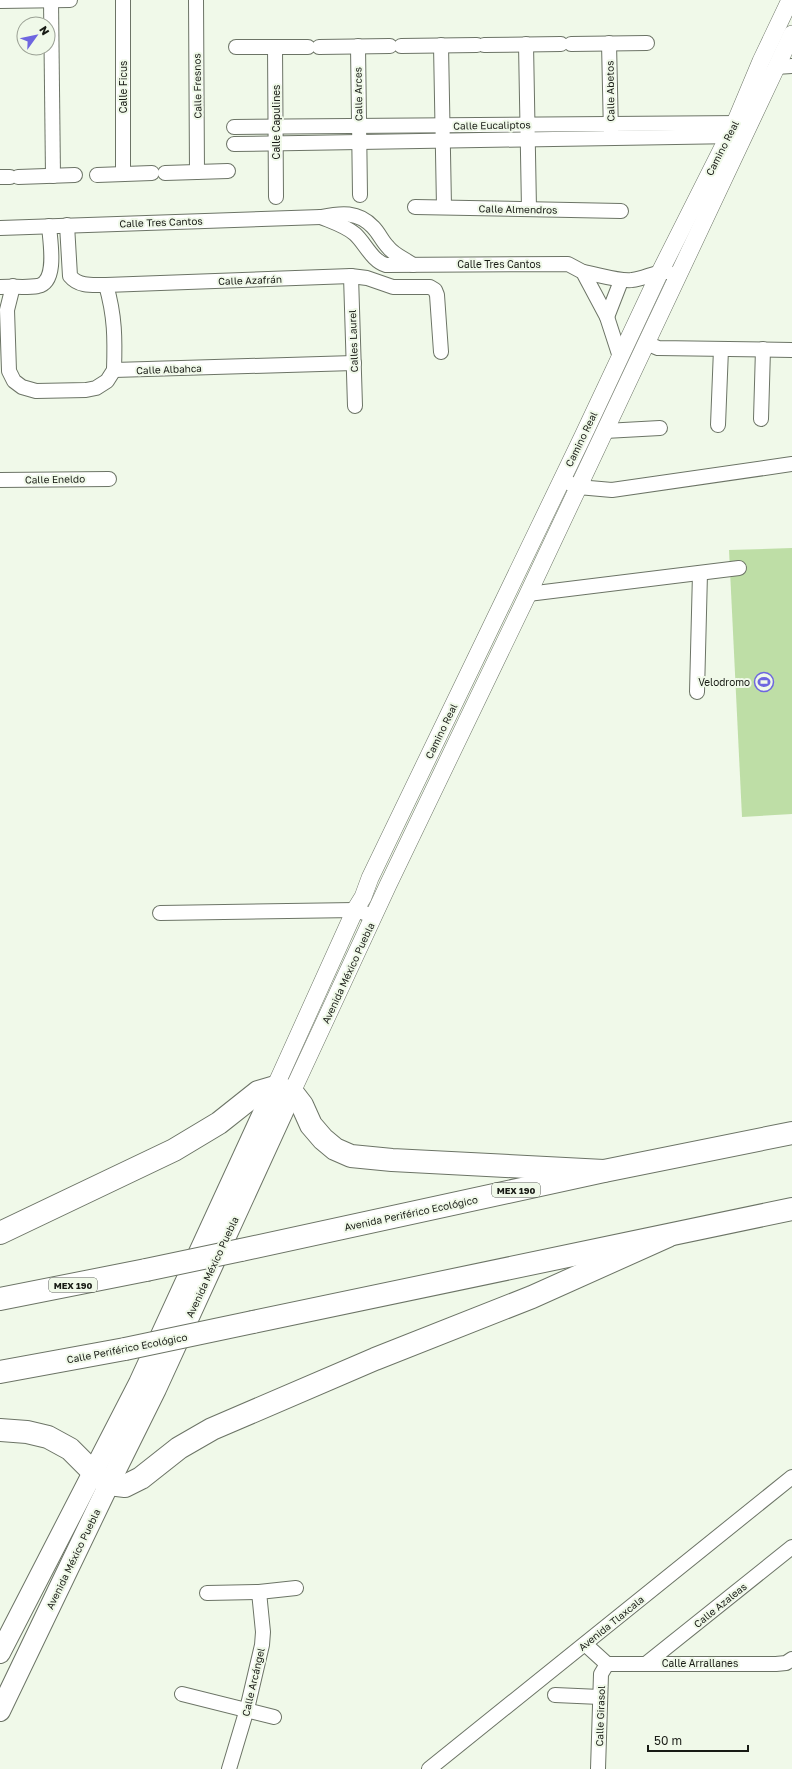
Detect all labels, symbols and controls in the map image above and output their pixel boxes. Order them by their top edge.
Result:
north arrow [16,16,56,56]
text: N [37,23,53,37]
street label: Calle Fresnos [190,53,204,119]
street label: Calle Abetos [603,60,617,122]
street label: Calle Ficus [117,61,129,113]
street label: Calle Arces [352,67,364,121]
street label: Calle Capulines [270,85,282,159]
street label: Calle Eucaliptos [453,118,531,132]
street label: Camino Real [703,119,741,177]
street label: Calle Almendros [478,202,558,216]
street label: Calle Tres Cantos [119,215,203,229]
street label: Calle Tres Cantos [457,258,541,270]
street label: Calle Azafrán [218,273,282,287]
street label: Calles Laurel [346,309,360,373]
street label: Calle Albahca [136,362,202,376]
street label: Camino Real [562,409,600,469]
street label: Calle Eneldo [25,472,85,486]
sports icon: Velodromo [753,671,775,693]
place label: Velodromo [698,676,750,688]
street label: Camino Real [422,701,460,761]
street label: Avenida México Puebla [319,921,377,1025]
road number: MEX 190 [492,1183,540,1197]
street label: Avenida Periférico Ecológico [343,1193,479,1233]
street label: Avenida México Puebla [183,1215,241,1319]
road number: MEX 190 [49,1278,97,1292]
street label: Calle Periférico Ecológico [66,1330,188,1366]
street label: Avenida México Puebla [43,1507,103,1611]
street label: Calle Azaleas [691,1580,749,1630]
street label: Avenida Tlaxcala [576,1593,646,1653]
street label: Calle Arcángel [239,1647,267,1717]
street label: Calle Arrallanes [662,1657,738,1669]
street label: Calle Girasol [593,1685,607,1747]
scale bar [648,1727,748,1753]
text: 50 m [654,1733,682,1748]

